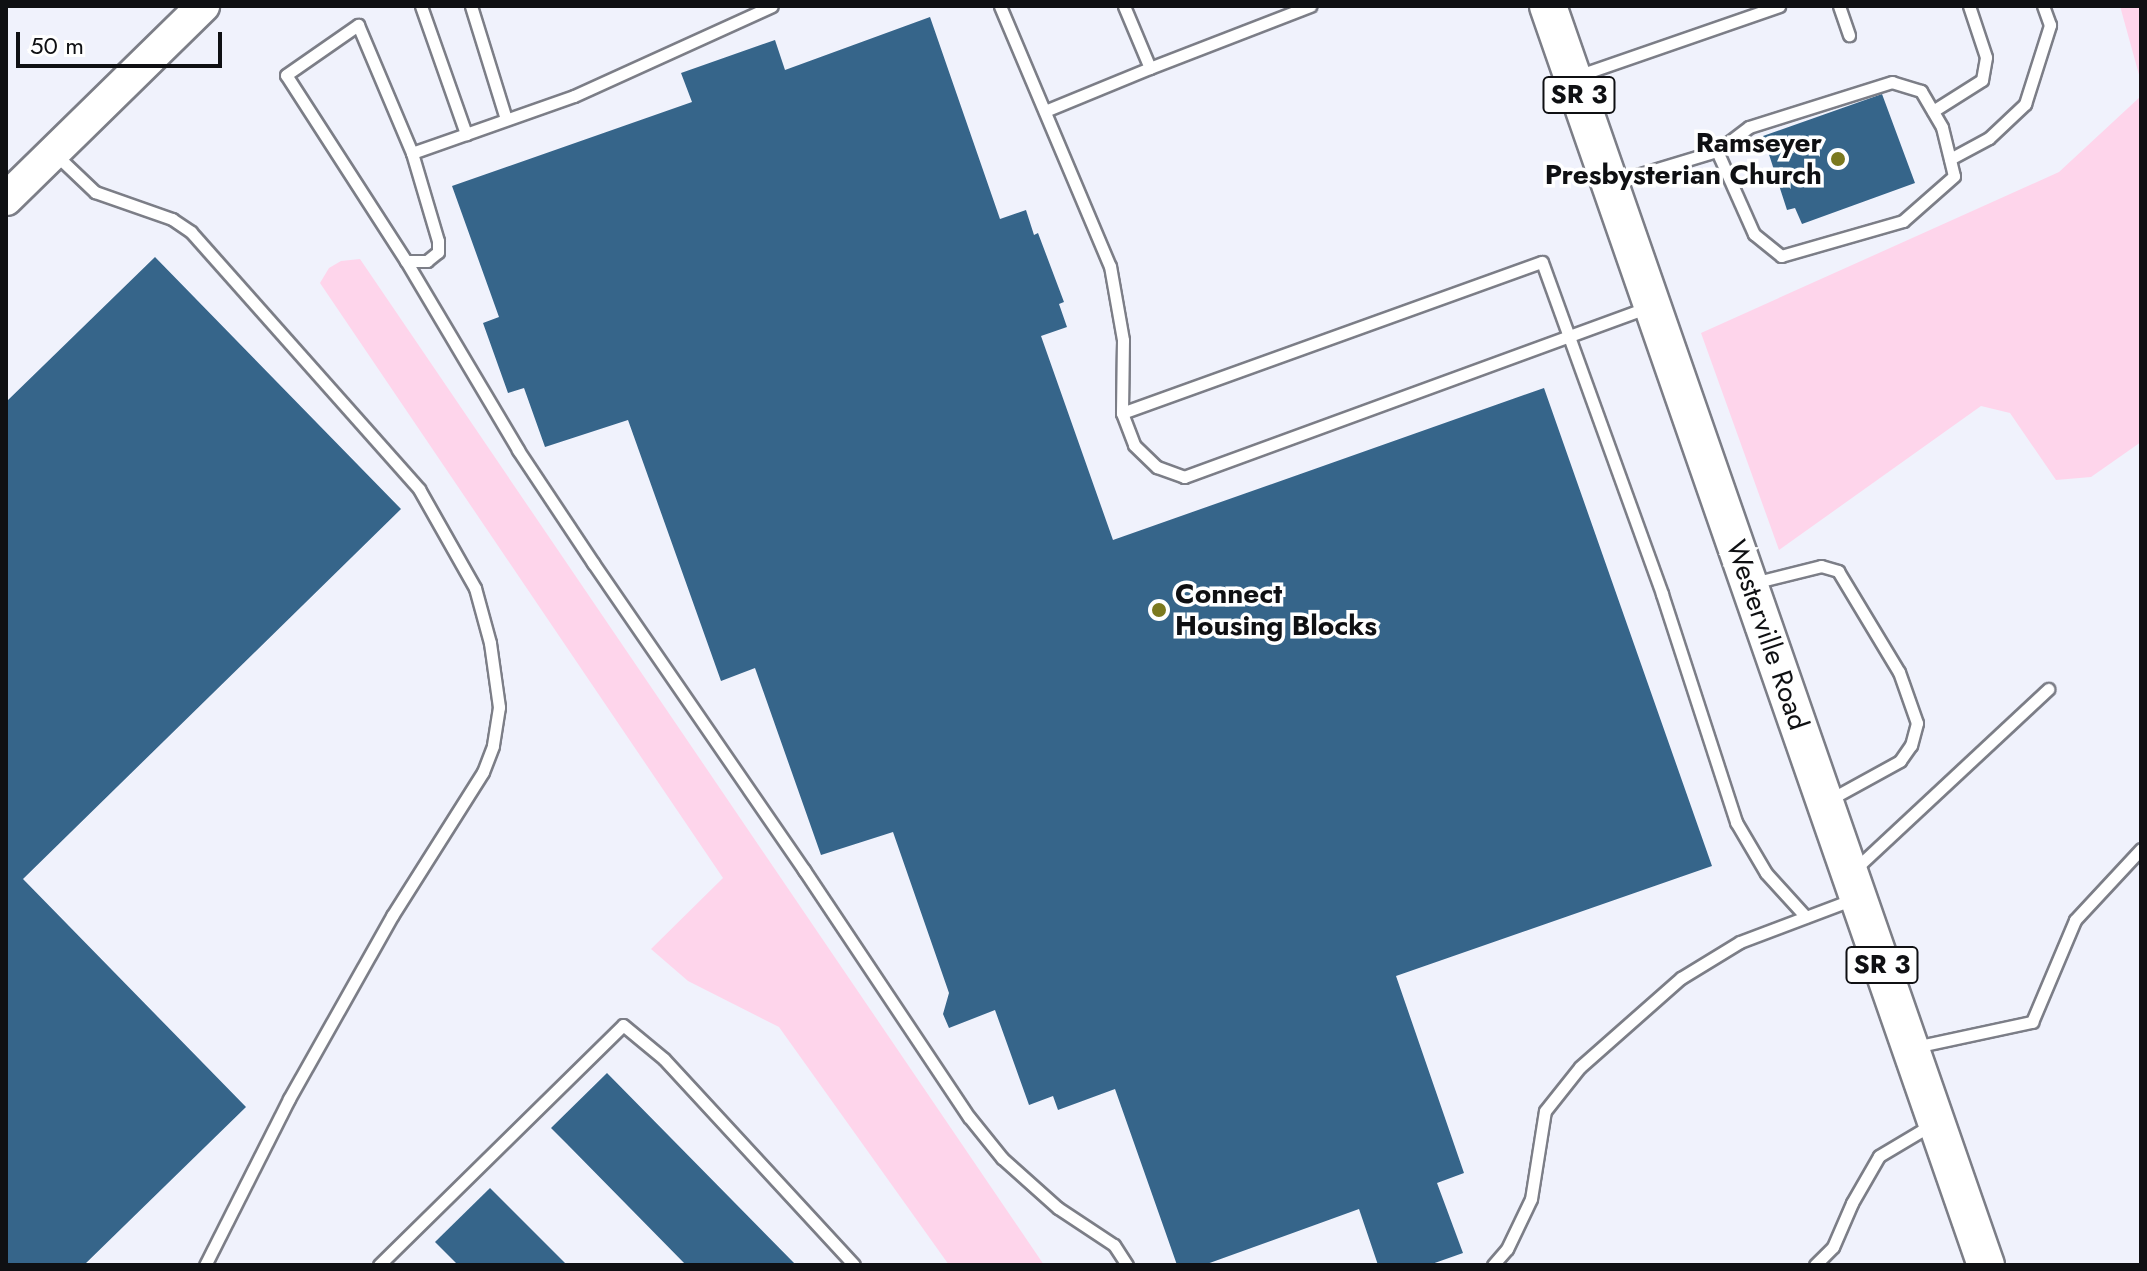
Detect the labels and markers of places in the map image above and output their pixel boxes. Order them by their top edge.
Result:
place label: Ramseyer Presbysterian Church [1545,126,1822,192]
marker: Ramseyer Presbysterian Church [1829,150,1847,168]
place label: Connect Housing Blocks [1175,577,1377,643]
marker: Connect Housing Blocks [1150,601,1168,619]

